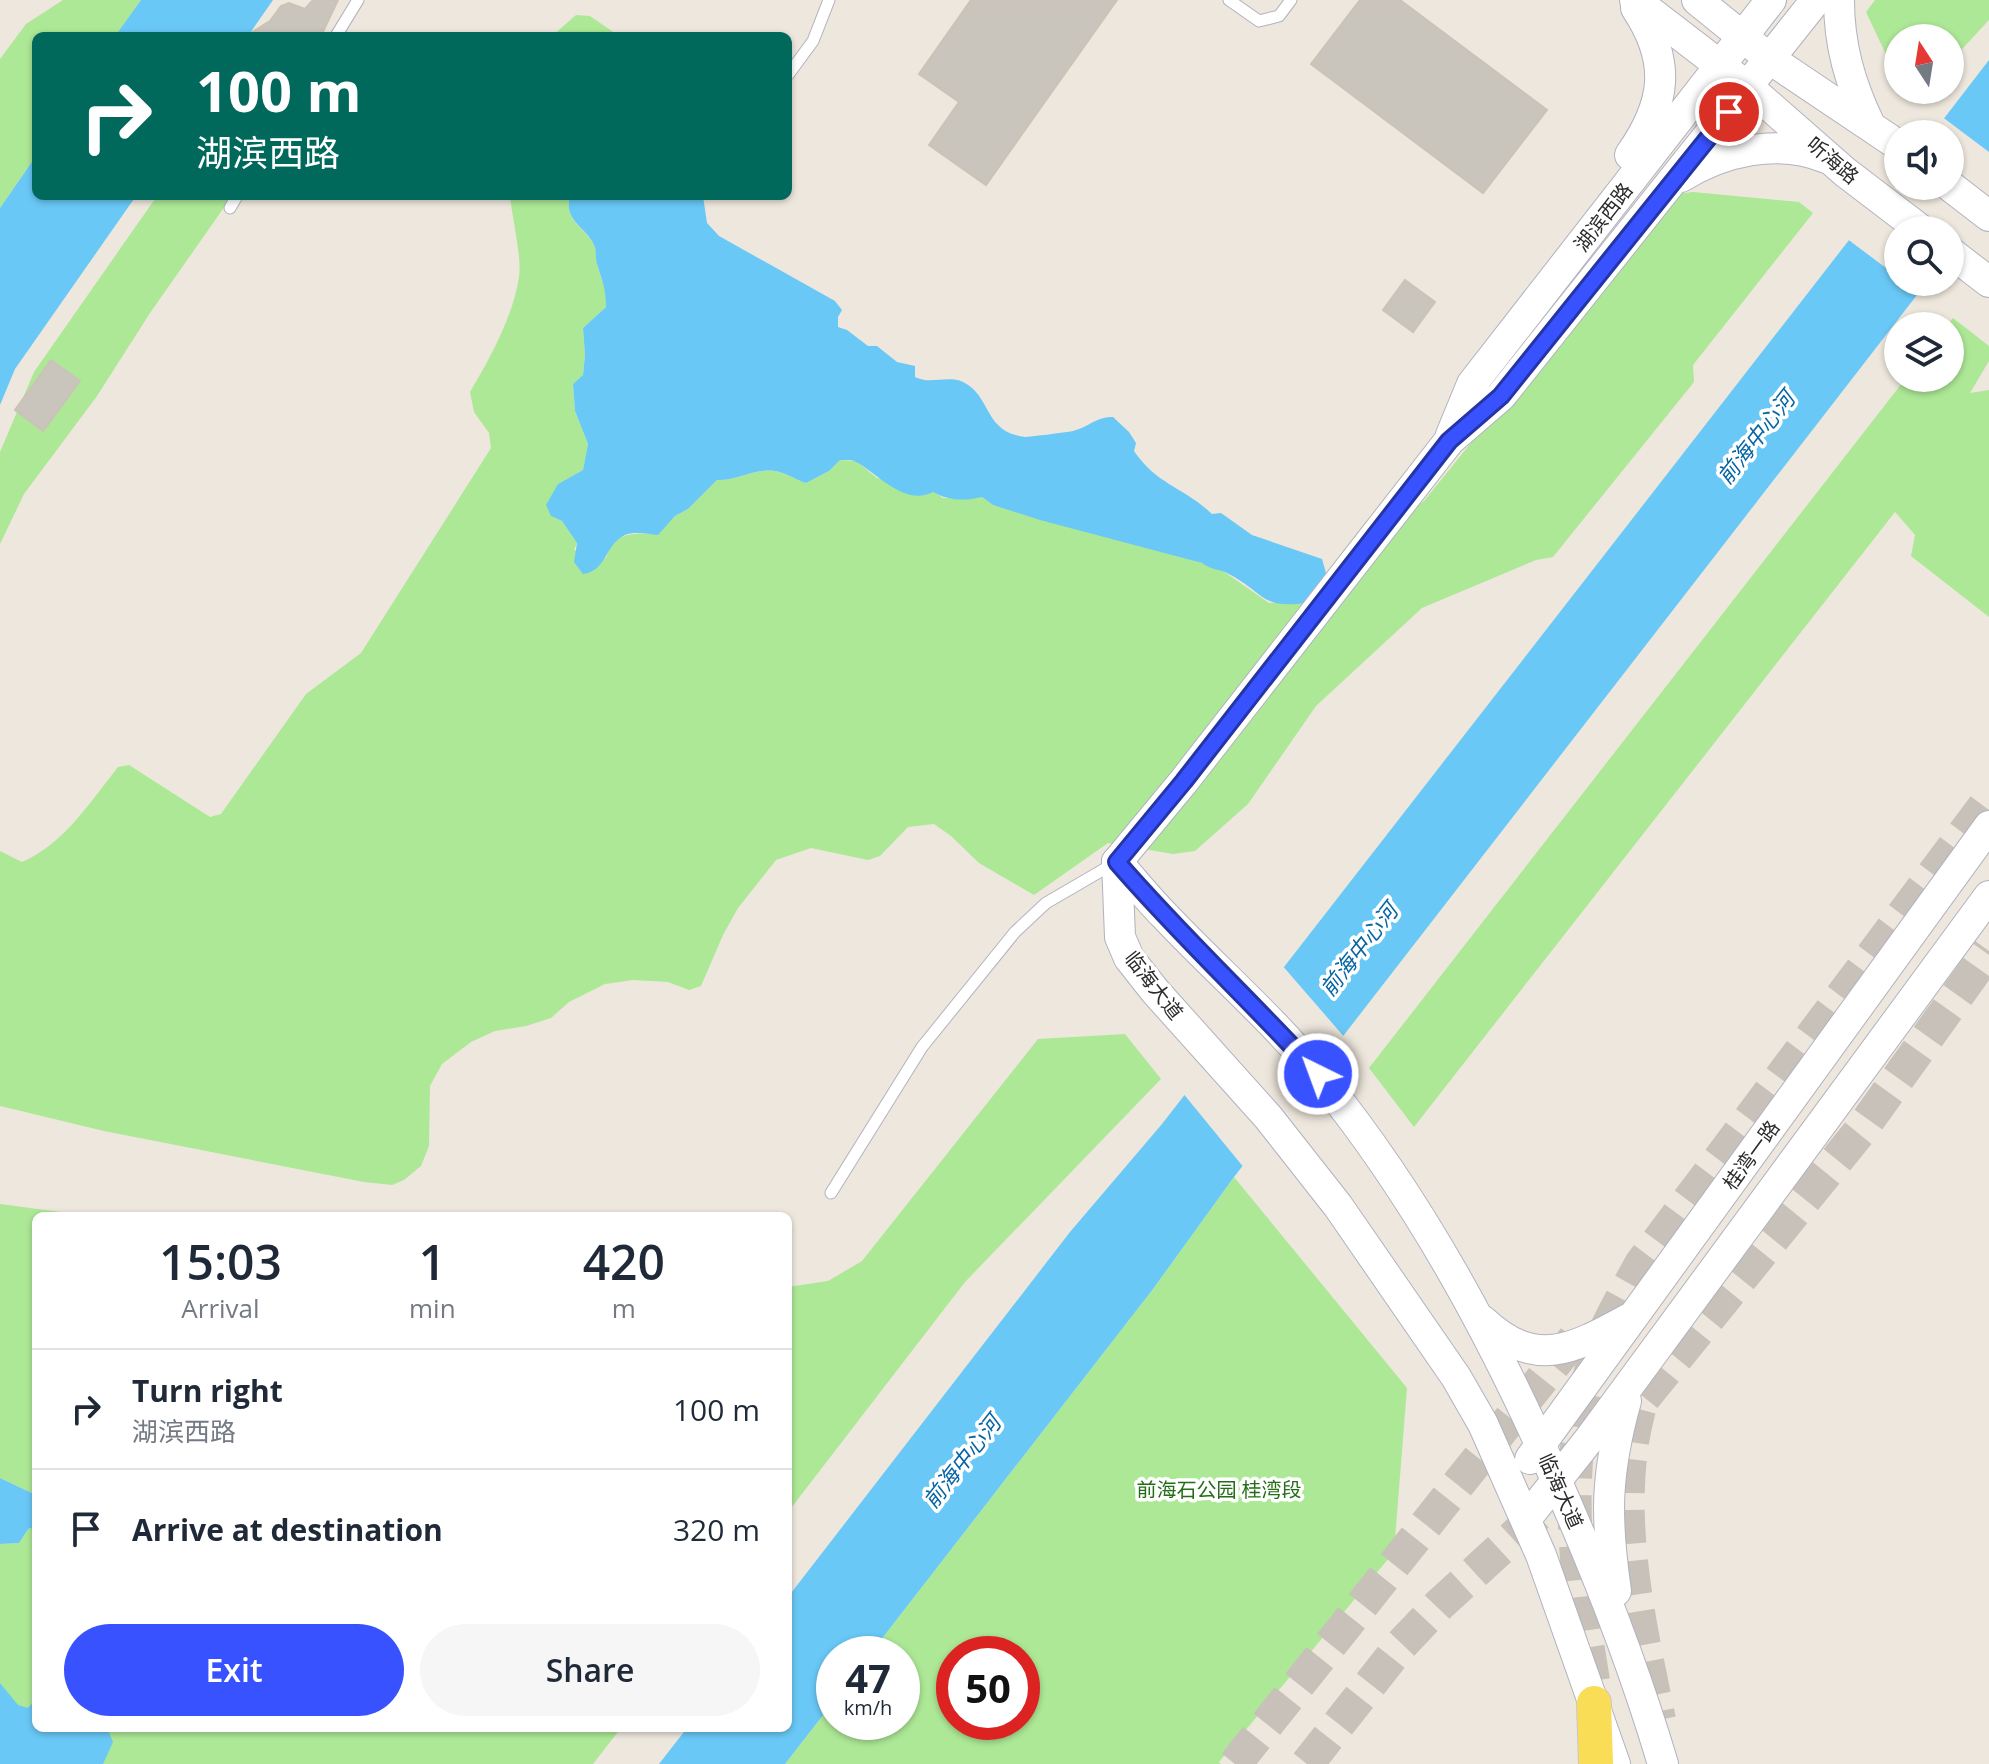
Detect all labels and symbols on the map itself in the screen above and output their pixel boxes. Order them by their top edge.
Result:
north arrow [1884,24,1964,104]
pin [1695,78,1763,146]
street label: 听海路 [1801,130,1865,190]
street label: 湖滨西路 [1568,177,1638,257]
water label: 前海中心河 [1709,381,1803,490]
water label: 前海中心河 [1312,893,1406,1002]
street label: 临海大道 [1119,945,1189,1025]
position arrow [1276,1032,1360,1116]
street label: 桂湾一路 [1717,1115,1785,1195]
water label: 前海中心河 [915,1405,1009,1514]
street label: 临海大道 [1532,1449,1590,1533]
park label: 前海石公园 桂湾段 [1136,1476,1302,1503]
speed limit sign: 50 [936,1636,1040,1740]

